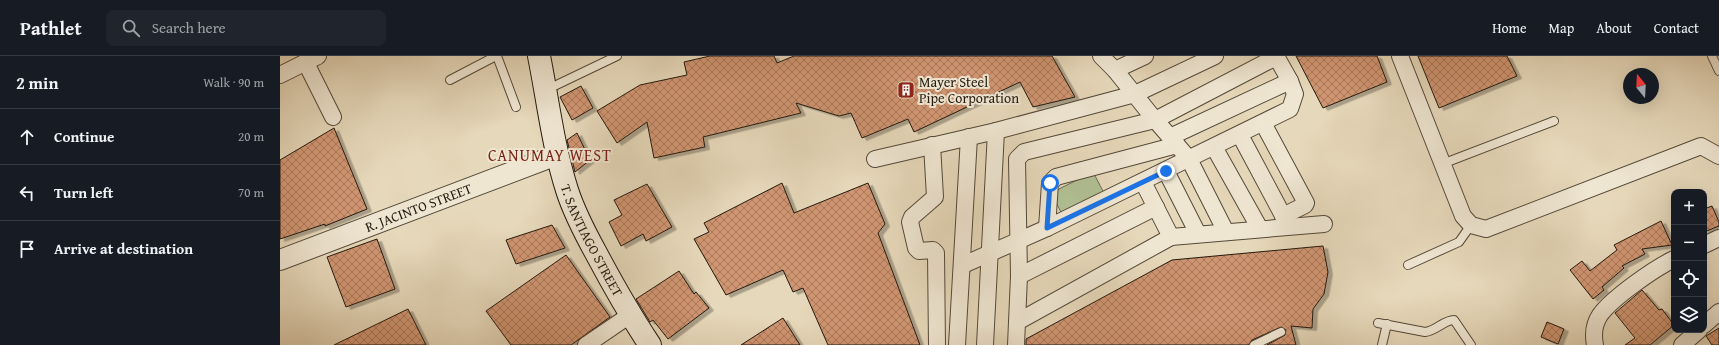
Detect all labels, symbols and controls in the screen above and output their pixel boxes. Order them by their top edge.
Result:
search box [106,10,386,46]
text: Pathlet [20,14,82,42]
icon: search [120,17,142,39]
text: Search here [152,17,226,38]
text: Home [1492,18,1527,38]
text: Map [1549,18,1574,38]
text: About [1596,18,1632,38]
text: Contact [1654,18,1699,38]
north arrow [1623,68,1659,104]
text: 2 min [16,70,58,95]
place label: Mayer Steel Pipe Corporation [919,72,1019,108]
text: Walk · 90 m [203,73,264,92]
building icon: Mayer Steel Pipe Corporation [896,80,916,100]
icon: ahead [16,126,38,148]
text: Continue [54,126,115,147]
text: 20 m [238,127,264,146]
district label: CANUMAY WEST [488,143,612,167]
route end [1157,162,1175,180]
route start [1041,174,1059,192]
street label: R. JACINTO STREET [362,178,475,237]
icon: left [16,182,38,204]
text: Turn left [54,182,113,203]
street label: T. SANTIAGO STREET [556,182,628,300]
text: 70 m [238,183,264,202]
map controls [1671,189,1707,333]
button: + [1671,189,1707,225]
button: − [1671,225,1707,261]
icon: arrive [16,238,38,260]
text: Arrive at destination [54,238,193,259]
button: locate [1671,261,1707,297]
button: layers [1671,297,1707,333]

